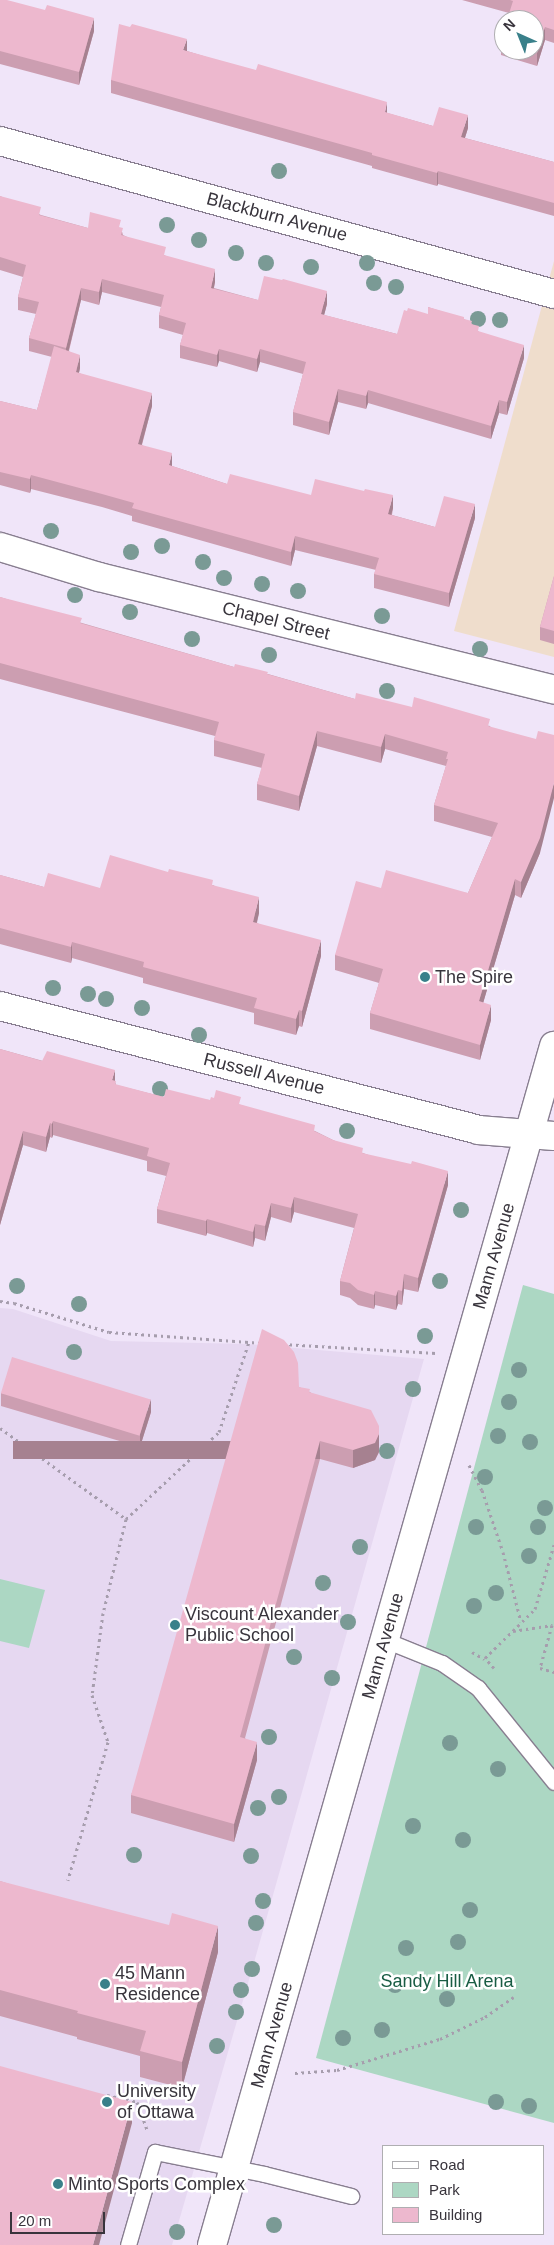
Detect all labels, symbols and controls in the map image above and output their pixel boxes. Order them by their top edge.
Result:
north arrow [494,10,544,60]
text: N [500,16,518,34]
street label: Blackburn Avenue [204,188,350,246]
street label: Chapel Street [220,597,332,645]
place label: The Spire [435,966,513,988]
marker: The Spire [419,971,431,983]
street label: Russell Avenue [201,1048,327,1100]
street label: Mann Avenue [468,1200,520,1312]
street label: Mann Avenue [357,1590,409,1702]
place label: Viscount Alexander Public School [185,1604,340,1646]
marker: Viscount Alexander Public School [169,1619,181,1631]
place label: 45 Mann Residence [115,1963,200,2006]
park label: Sandy Hill Arena [380,1970,514,1992]
marker: 45 Mann Residence [99,1978,111,1990]
street label: Mann Avenue [246,1979,298,2091]
place label: University of Ottawa [117,2081,196,2124]
marker: University of Ottawa [101,2096,113,2108]
legend [382,2145,544,2235]
text: Road [429,2156,465,2173]
place label: Minto Sports Complex [68,2173,245,2195]
marker: Minto Sports Complex [52,2178,64,2190]
text: Park [429,2181,460,2198]
scale bar [12,2202,108,2234]
text: Building [429,2206,482,2223]
text: 20 m [18,2212,51,2229]

